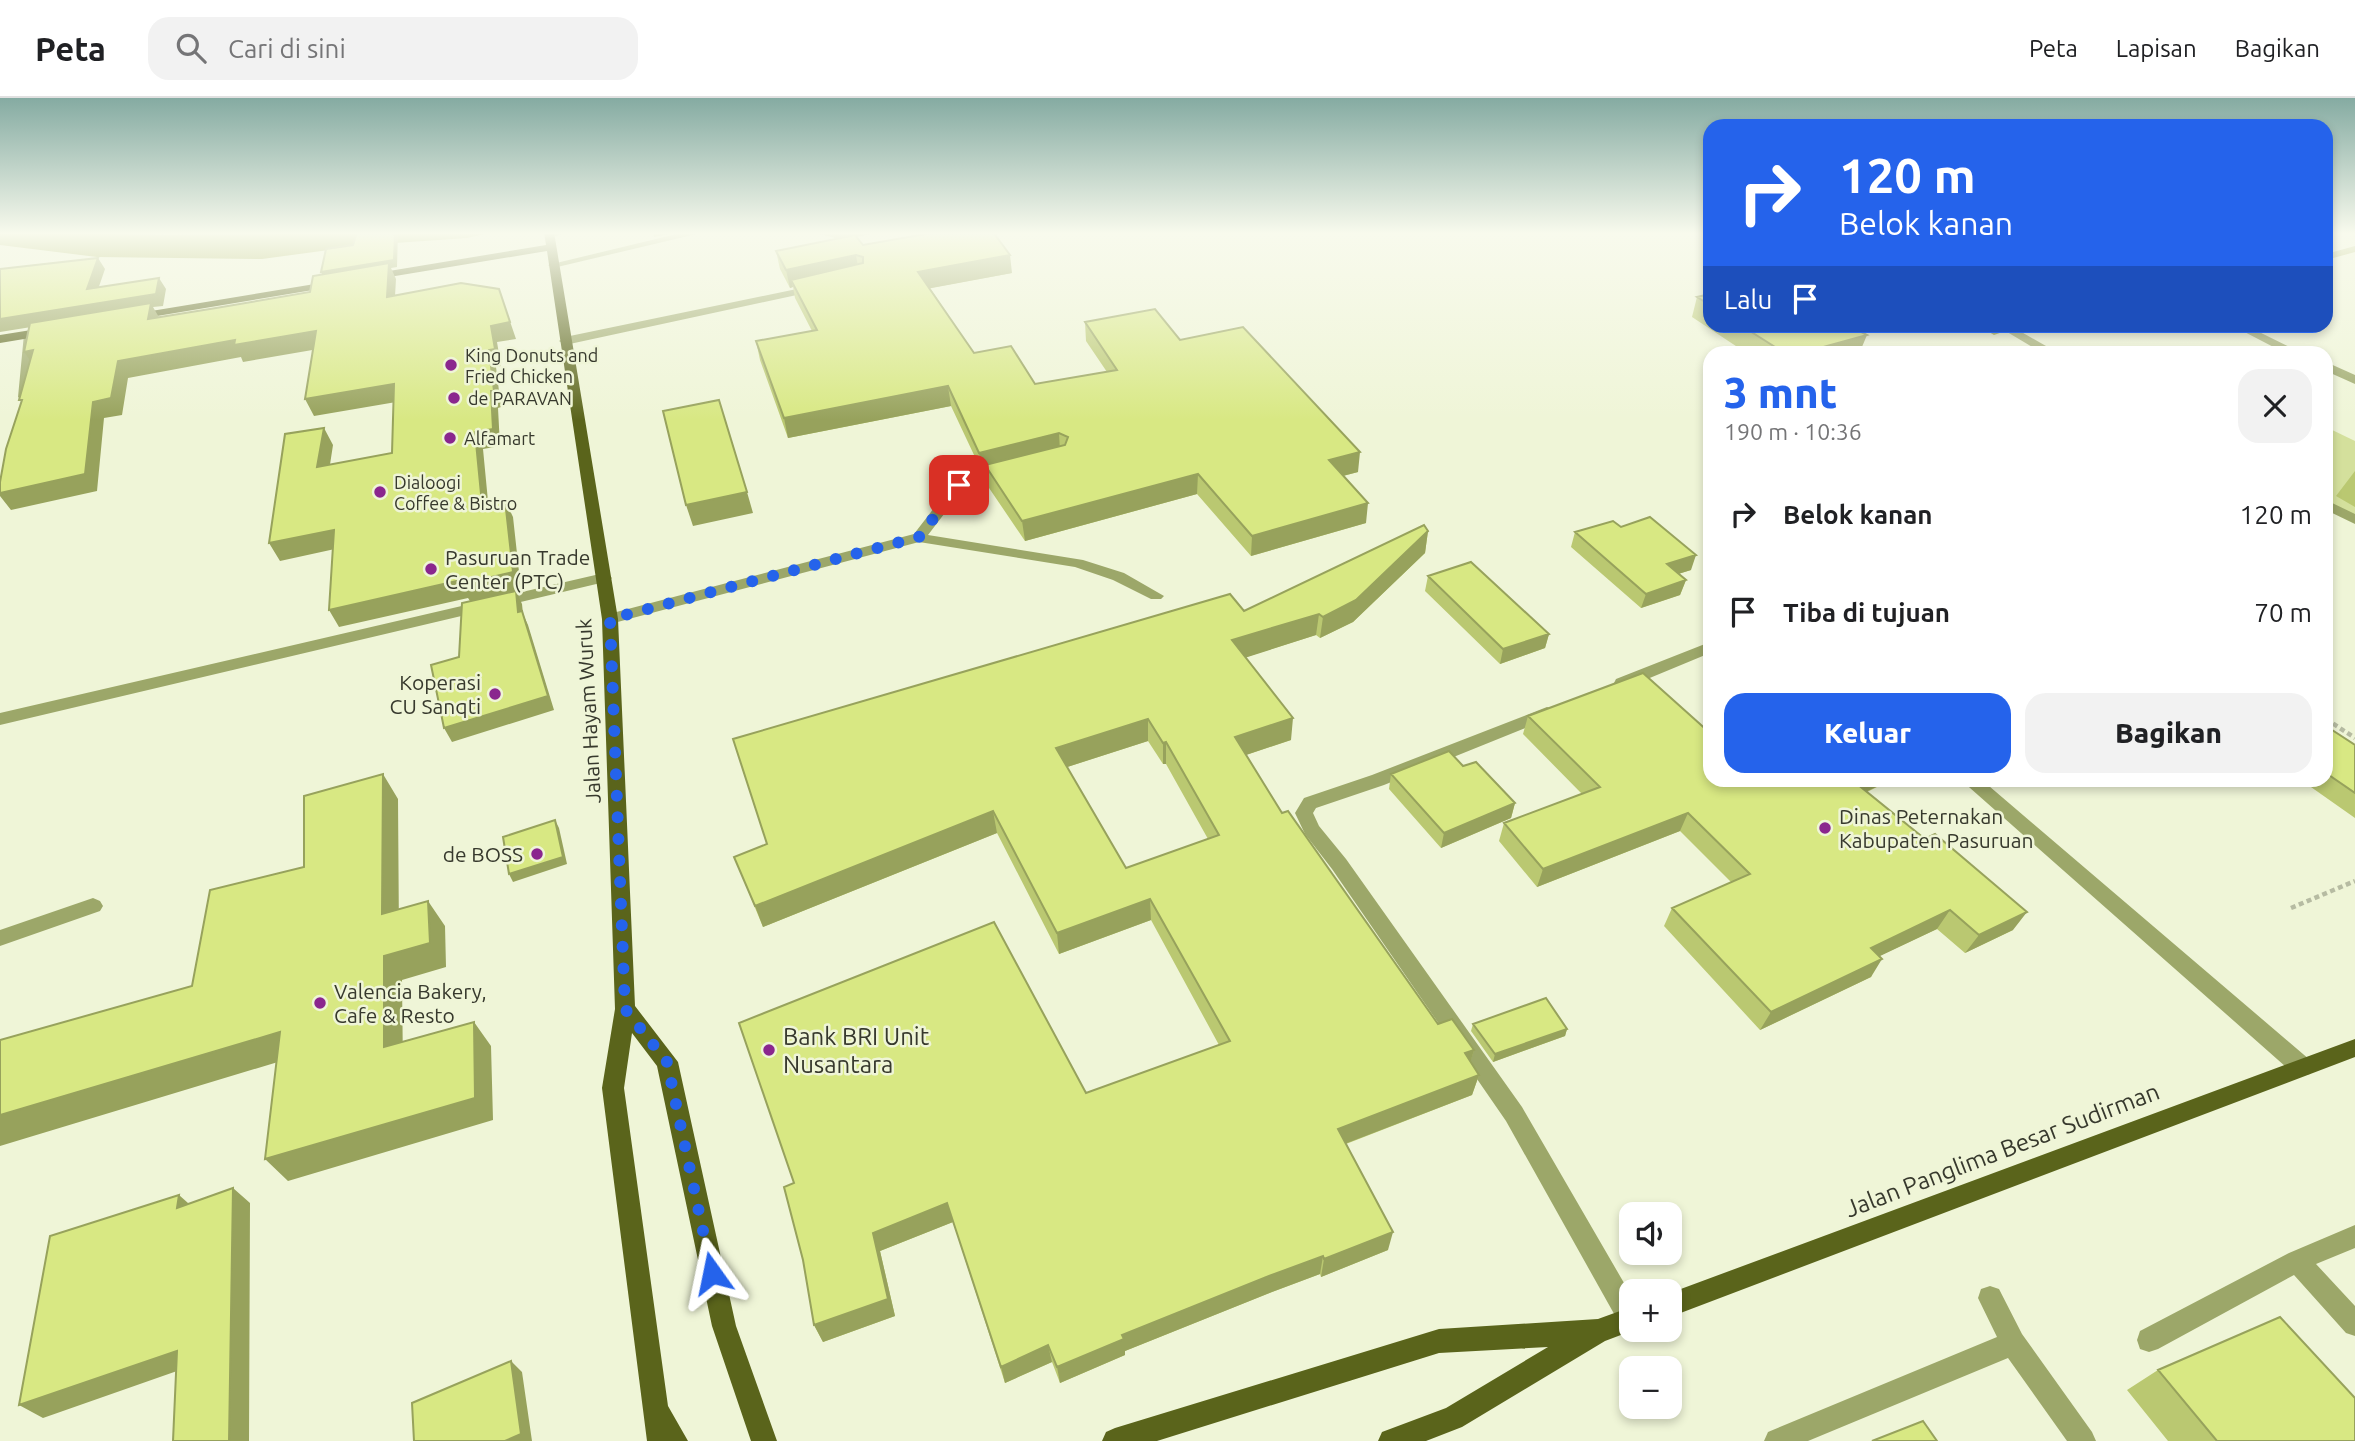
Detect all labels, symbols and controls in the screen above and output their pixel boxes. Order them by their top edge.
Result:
search box [148,17,638,80]
icon: search [172,29,210,67]
text: Peta [35,30,106,67]
text: Cari di sini [228,34,346,63]
text: Peta [2029,35,2078,62]
text: Lapisan [2116,35,2197,62]
text: Bagikan [2235,35,2320,62]
icon: right [1724,147,1815,238]
text: 120 m [1839,147,1976,202]
text: Belok kanan [1839,205,2013,241]
icon: arrive [1786,280,1824,318]
text: Lalu [1724,285,1772,314]
place label: King Donuts and Fried Chicken [465,345,598,386]
marker: King Donuts and Fried Chicken [443,357,459,373]
text: 3 mnt [1724,369,1837,416]
button: close [2238,369,2312,443]
place label: de PARAVAN [468,388,572,408]
marker: de PARAVAN [446,390,462,406]
text: 190 m · 10:36 [1724,419,1862,444]
place label: Alfamart [464,428,535,448]
marker: Alfamart [442,430,458,446]
pin [929,455,989,515]
icon: arrive [940,466,978,504]
place label: Dialoogi Coffee & Bistro [394,472,517,513]
marker: Dialoogi Coffee & Bistro [372,484,388,500]
icon: right [1724,495,1762,533]
text: Belok kanan [1783,500,1933,529]
text: 120 m [2240,500,2312,529]
place label: Pasuruan Trade Center (PTC) [445,545,590,593]
marker: Pasuruan Trade Center (PTC) [423,561,439,577]
icon: arrive [1724,593,1762,631]
text: Tiba di tujuan [1783,598,1950,627]
text: 70 m [2254,598,2312,627]
street label: Jalan Hayam Wuruk [571,617,605,804]
place label: Koperasi CU Sanqti [390,670,481,718]
marker: Koperasi CU Sanqti [487,686,503,702]
button: Keluar [1724,693,2011,773]
button: Bagikan [2025,693,2312,773]
place label: Dinas Peternakan Kabupaten Pasuruan [1839,804,2034,852]
marker: Dinas Peternakan Kabupaten Pasuruan [1817,820,1833,836]
place label: de BOSS [443,842,523,866]
marker: de BOSS [529,846,545,862]
place label: Valencia Bakery, Cafe & Resto [334,979,487,1027]
marker: Valencia Bakery, Cafe & Resto [312,995,328,1011]
place label: Bank BRI Unit Nusantara [783,1023,930,1078]
marker: Bank BRI Unit Nusantara [761,1042,777,1058]
street label: Jalan Panglima Besar Sudirman [1841,1077,2163,1223]
map controls [1619,1202,1682,1419]
button: sound [1619,1202,1682,1265]
position arrow [675,1236,749,1310]
button: + [1619,1279,1682,1342]
button: − [1619,1356,1682,1419]

